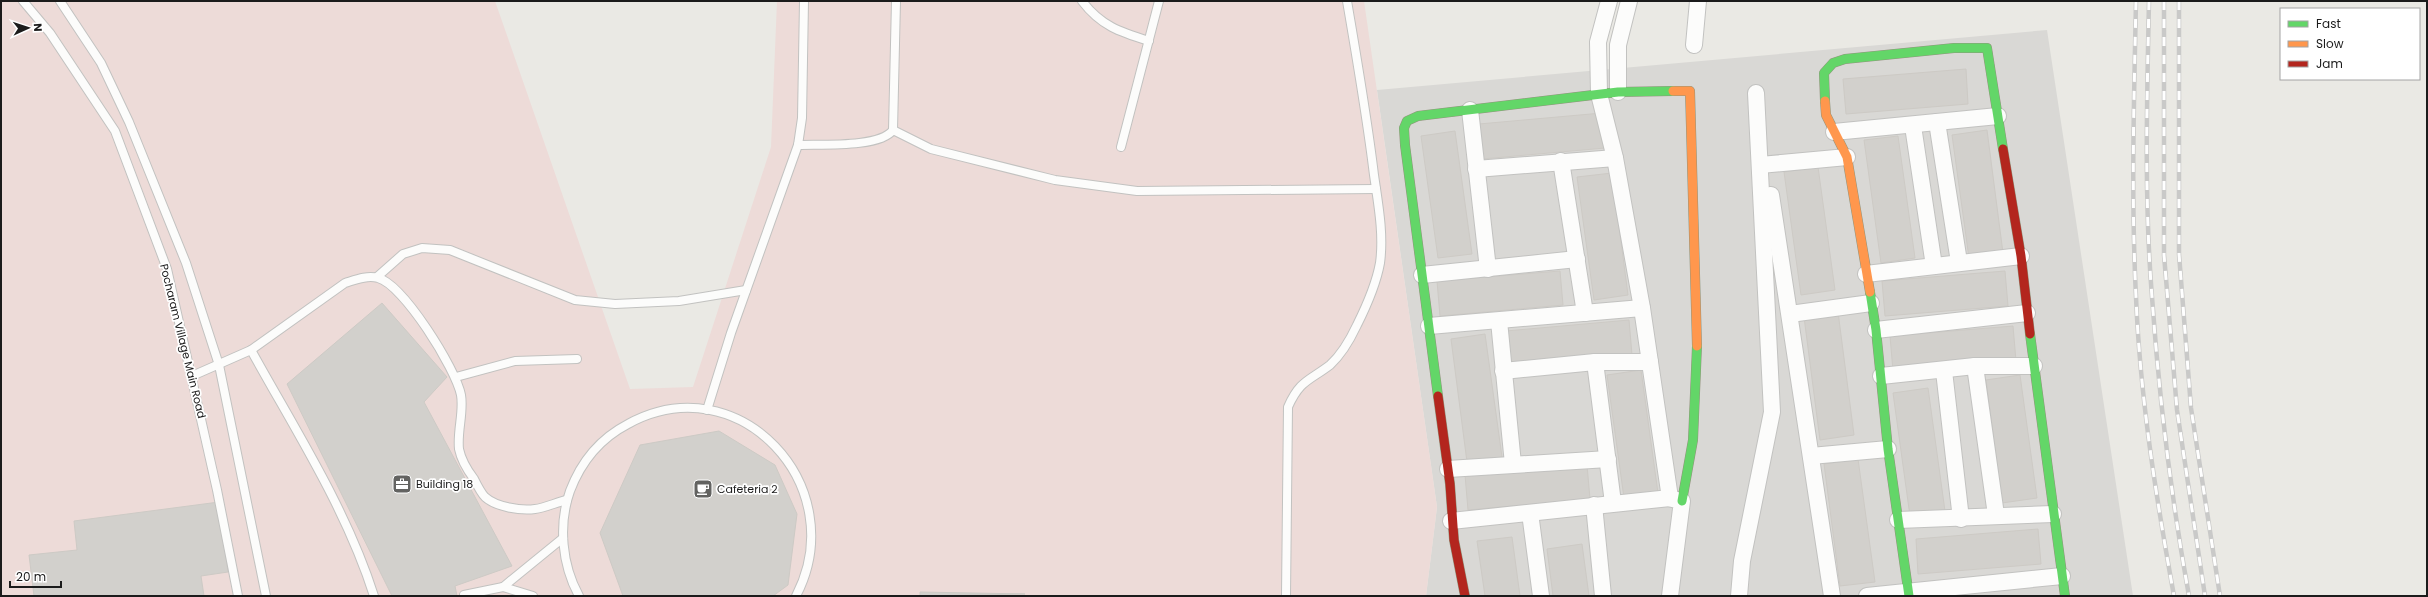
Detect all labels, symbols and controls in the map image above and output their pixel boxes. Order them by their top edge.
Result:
north arrow [8,8,48,48]
legend [2280,8,2420,80]
text: Fast [2316,15,2341,32]
text: N [30,23,46,32]
text: Slow [2316,35,2344,52]
text: Jam [2316,55,2343,72]
street label: Pocharam Village Main Road [156,262,210,420]
office icon: Building 18 [391,473,413,495]
place label: Building 18 [416,476,473,492]
cafe icon: Cafeteria 2 [692,478,714,500]
place label: Cafeteria 2 [717,481,778,497]
scale bar [10,563,61,589]
text: 20 m [16,568,46,585]

